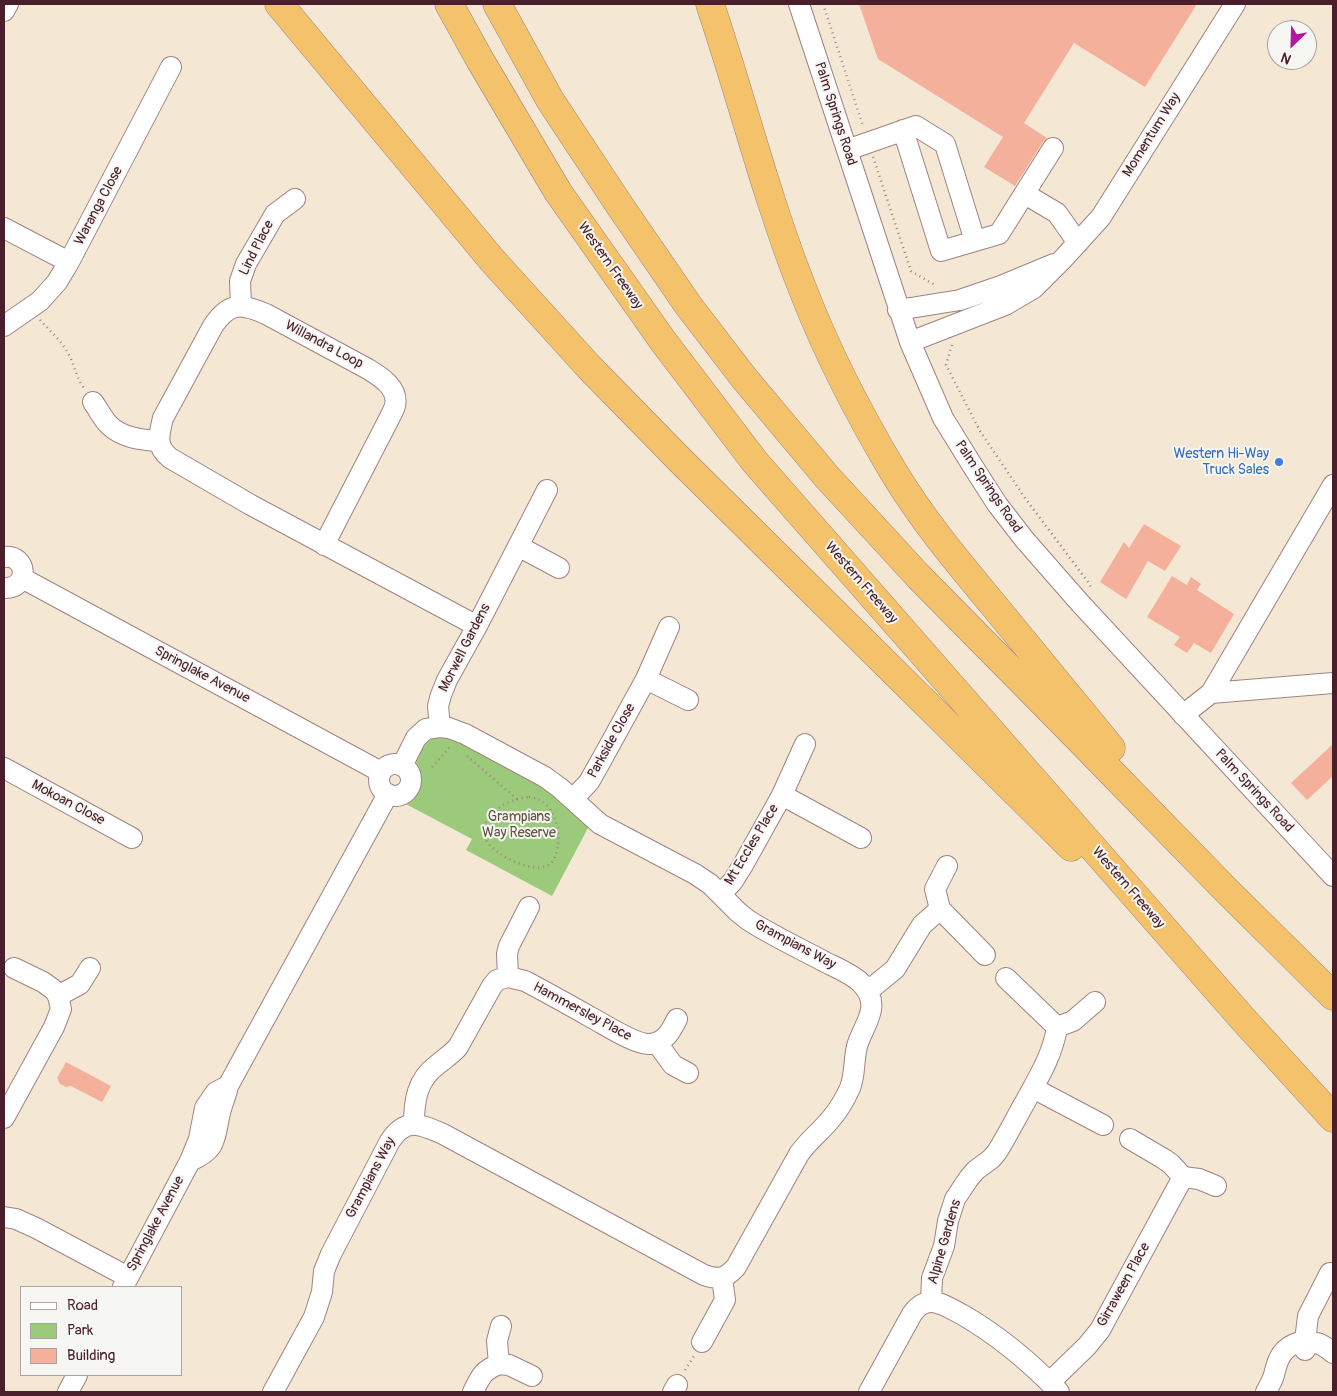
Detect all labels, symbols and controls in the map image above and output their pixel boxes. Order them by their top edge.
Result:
north arrow [1267,20,1317,70]
text: N [1278,49,1294,68]
street label: Palm Springs Road [810,60,860,168]
street label: Momentum Way [1119,90,1185,180]
street label: Waranga Close [71,164,127,248]
street label: Lind Place [236,218,278,278]
street label: Western Freeway [574,219,646,313]
street label: Willandra Loop [282,317,366,373]
street label: Palm Springs Road [951,438,1025,536]
place label: Western Hi-Way Truck Sales [1174,446,1269,478]
marker: Western Hi-Way Truck Sales [1273,456,1285,468]
street label: Western Freeway [821,539,901,627]
street label: Morwell Gardens [436,601,494,695]
street label: Springlake Avenue [151,643,253,707]
street label: Parkside Close [585,701,639,781]
street label: Palm Springs Road [1211,746,1297,836]
street label: Mokoan Close [28,777,108,829]
street label: Mt Eccles Place [721,802,783,888]
park label: Grampians Way Reserve [482,809,556,842]
street label: Western Freeway [1088,844,1168,932]
street label: Grampians Way [751,917,839,973]
street label: Hammersley Place [530,979,634,1045]
street label: Grampians Way [343,1134,399,1222]
street label: Springlake Avenue [124,1173,188,1275]
street label: Alpine Gardens [925,1198,965,1286]
street label: Girraween Place [1094,1240,1154,1330]
legend [20,1286,182,1376]
text: Road [67,1296,98,1315]
text: Park [67,1321,93,1340]
text: Building [67,1346,115,1365]

